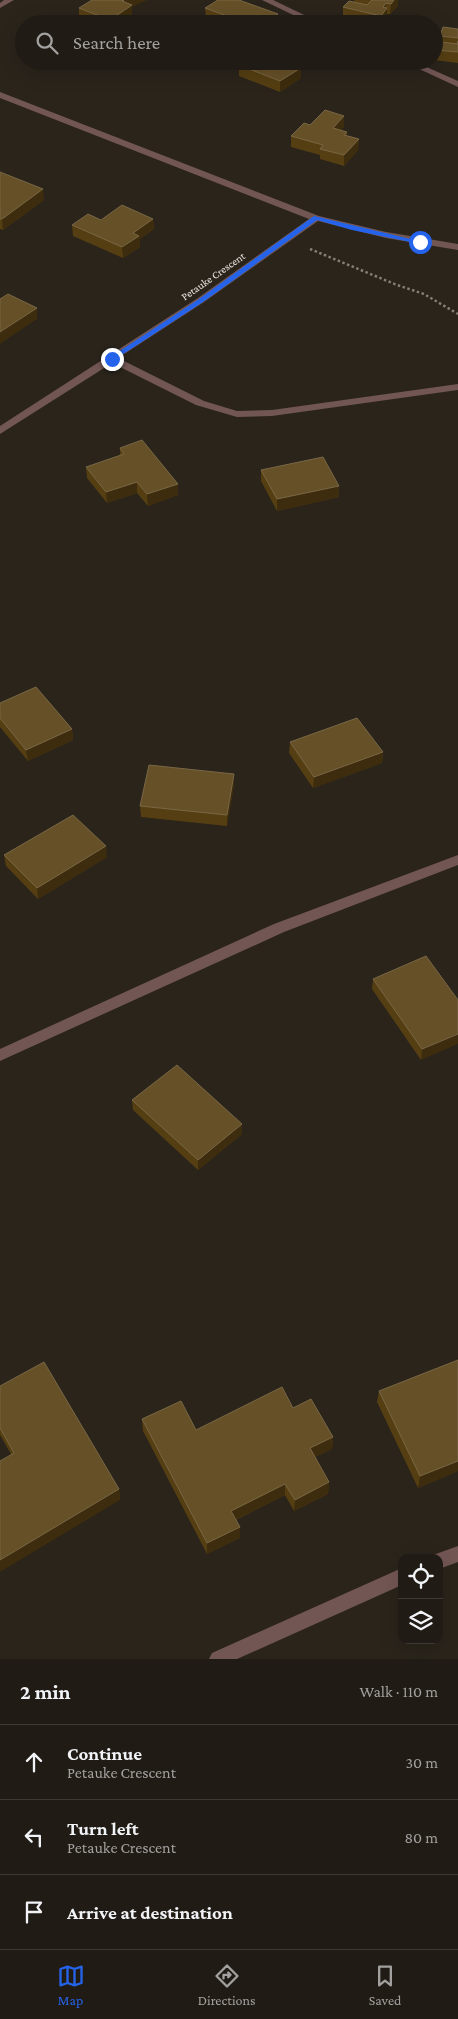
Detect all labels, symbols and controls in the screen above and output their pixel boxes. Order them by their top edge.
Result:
search box [15,15,443,70]
icon: search [33,29,61,57]
text: Search here [73,32,160,53]
route start [409,231,432,254]
street label: Petauke Crescent [179,249,247,302]
route end [101,348,124,371]
map controls [398,1554,443,1644]
button: locate [398,1554,443,1599]
button: layers [398,1599,443,1644]
text: 2 min [20,1680,71,1704]
text: Walk · 110 m [359,1683,438,1700]
text: Continue [67,1743,142,1764]
icon: ahead [20,1748,48,1776]
text: 30 m [406,1754,438,1771]
text: Petauke Crescent [67,1764,176,1781]
text: Turn left [67,1818,139,1839]
icon: left [20,1823,48,1851]
text: 80 m [404,1829,438,1846]
text: Petauke Crescent [67,1839,176,1856]
icon: arrive [20,1898,48,1926]
text: Arrive at destination [67,1902,233,1923]
tab: Map [57,1962,85,2008]
tab: Directions [198,1962,256,2008]
tab: Saved [369,1962,401,2008]

